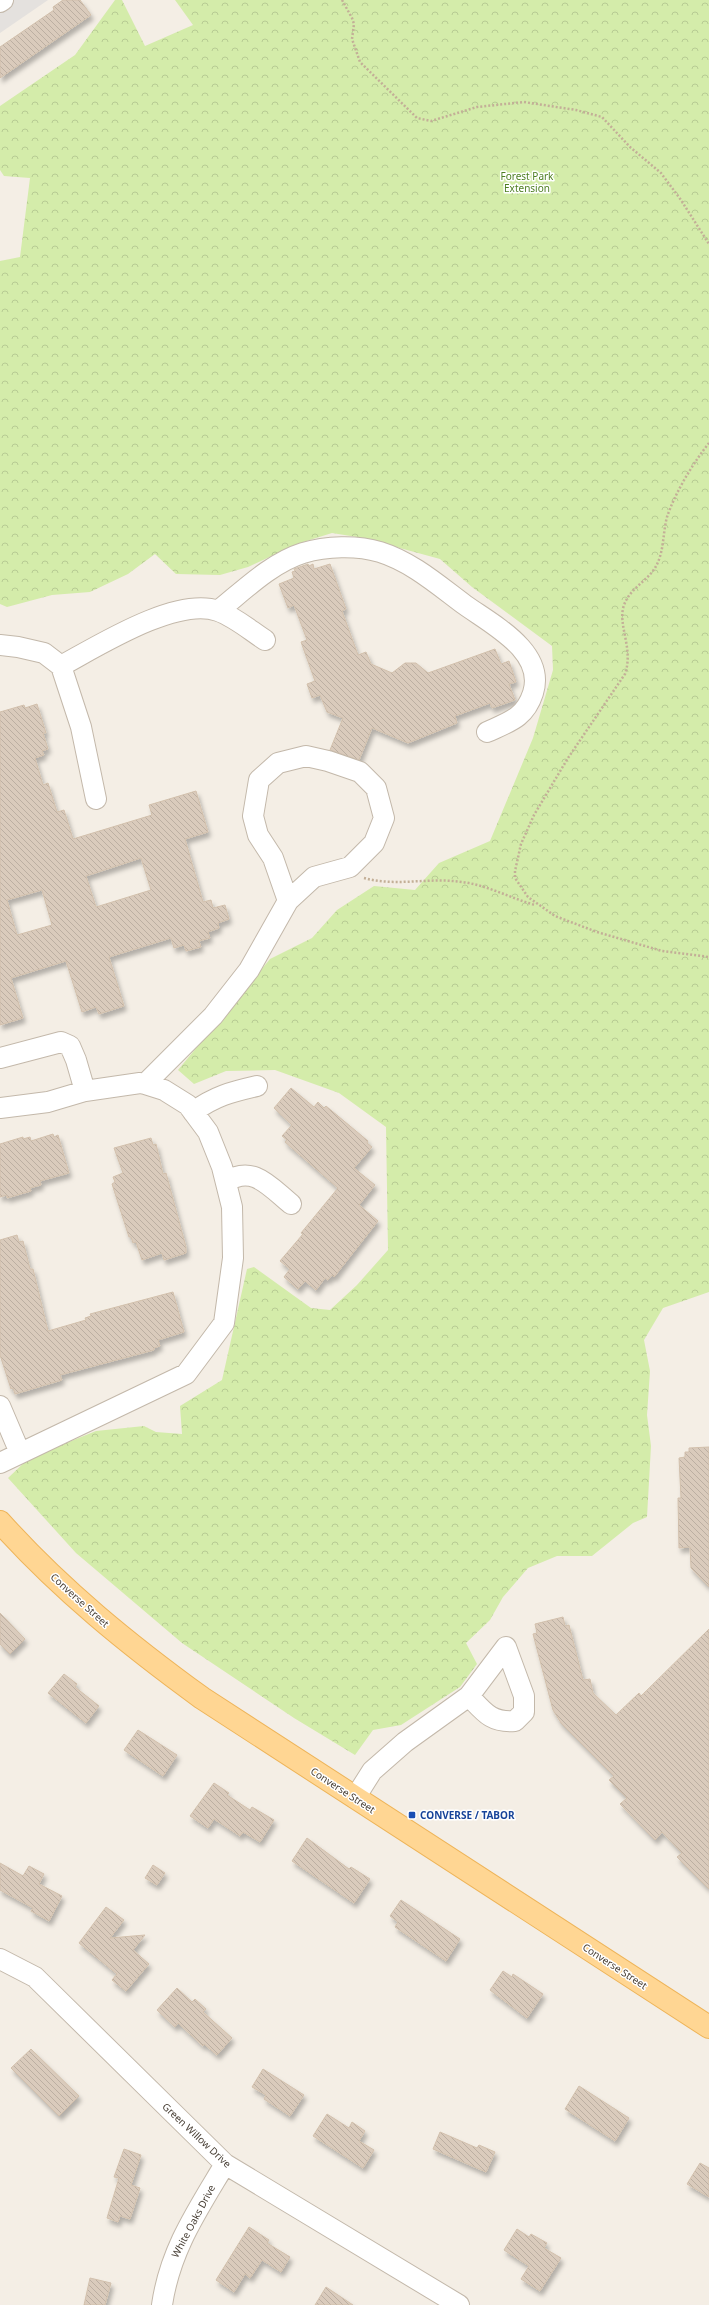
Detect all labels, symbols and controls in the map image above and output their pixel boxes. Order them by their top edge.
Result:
park label: Forest Park Extension [501,169,554,195]
street label: Converse Street [48,1570,113,1630]
street label: Converse Street [308,1764,378,1816]
place label: CONVERSE / TABOR [420,1808,515,1822]
marker: CONVERSE / TABOR [407,1810,417,1820]
street label: Converse Street [580,1940,650,1992]
street label: Green Willow Drive [160,2099,235,2171]
street label: White Oaks Drive [168,2182,218,2260]

